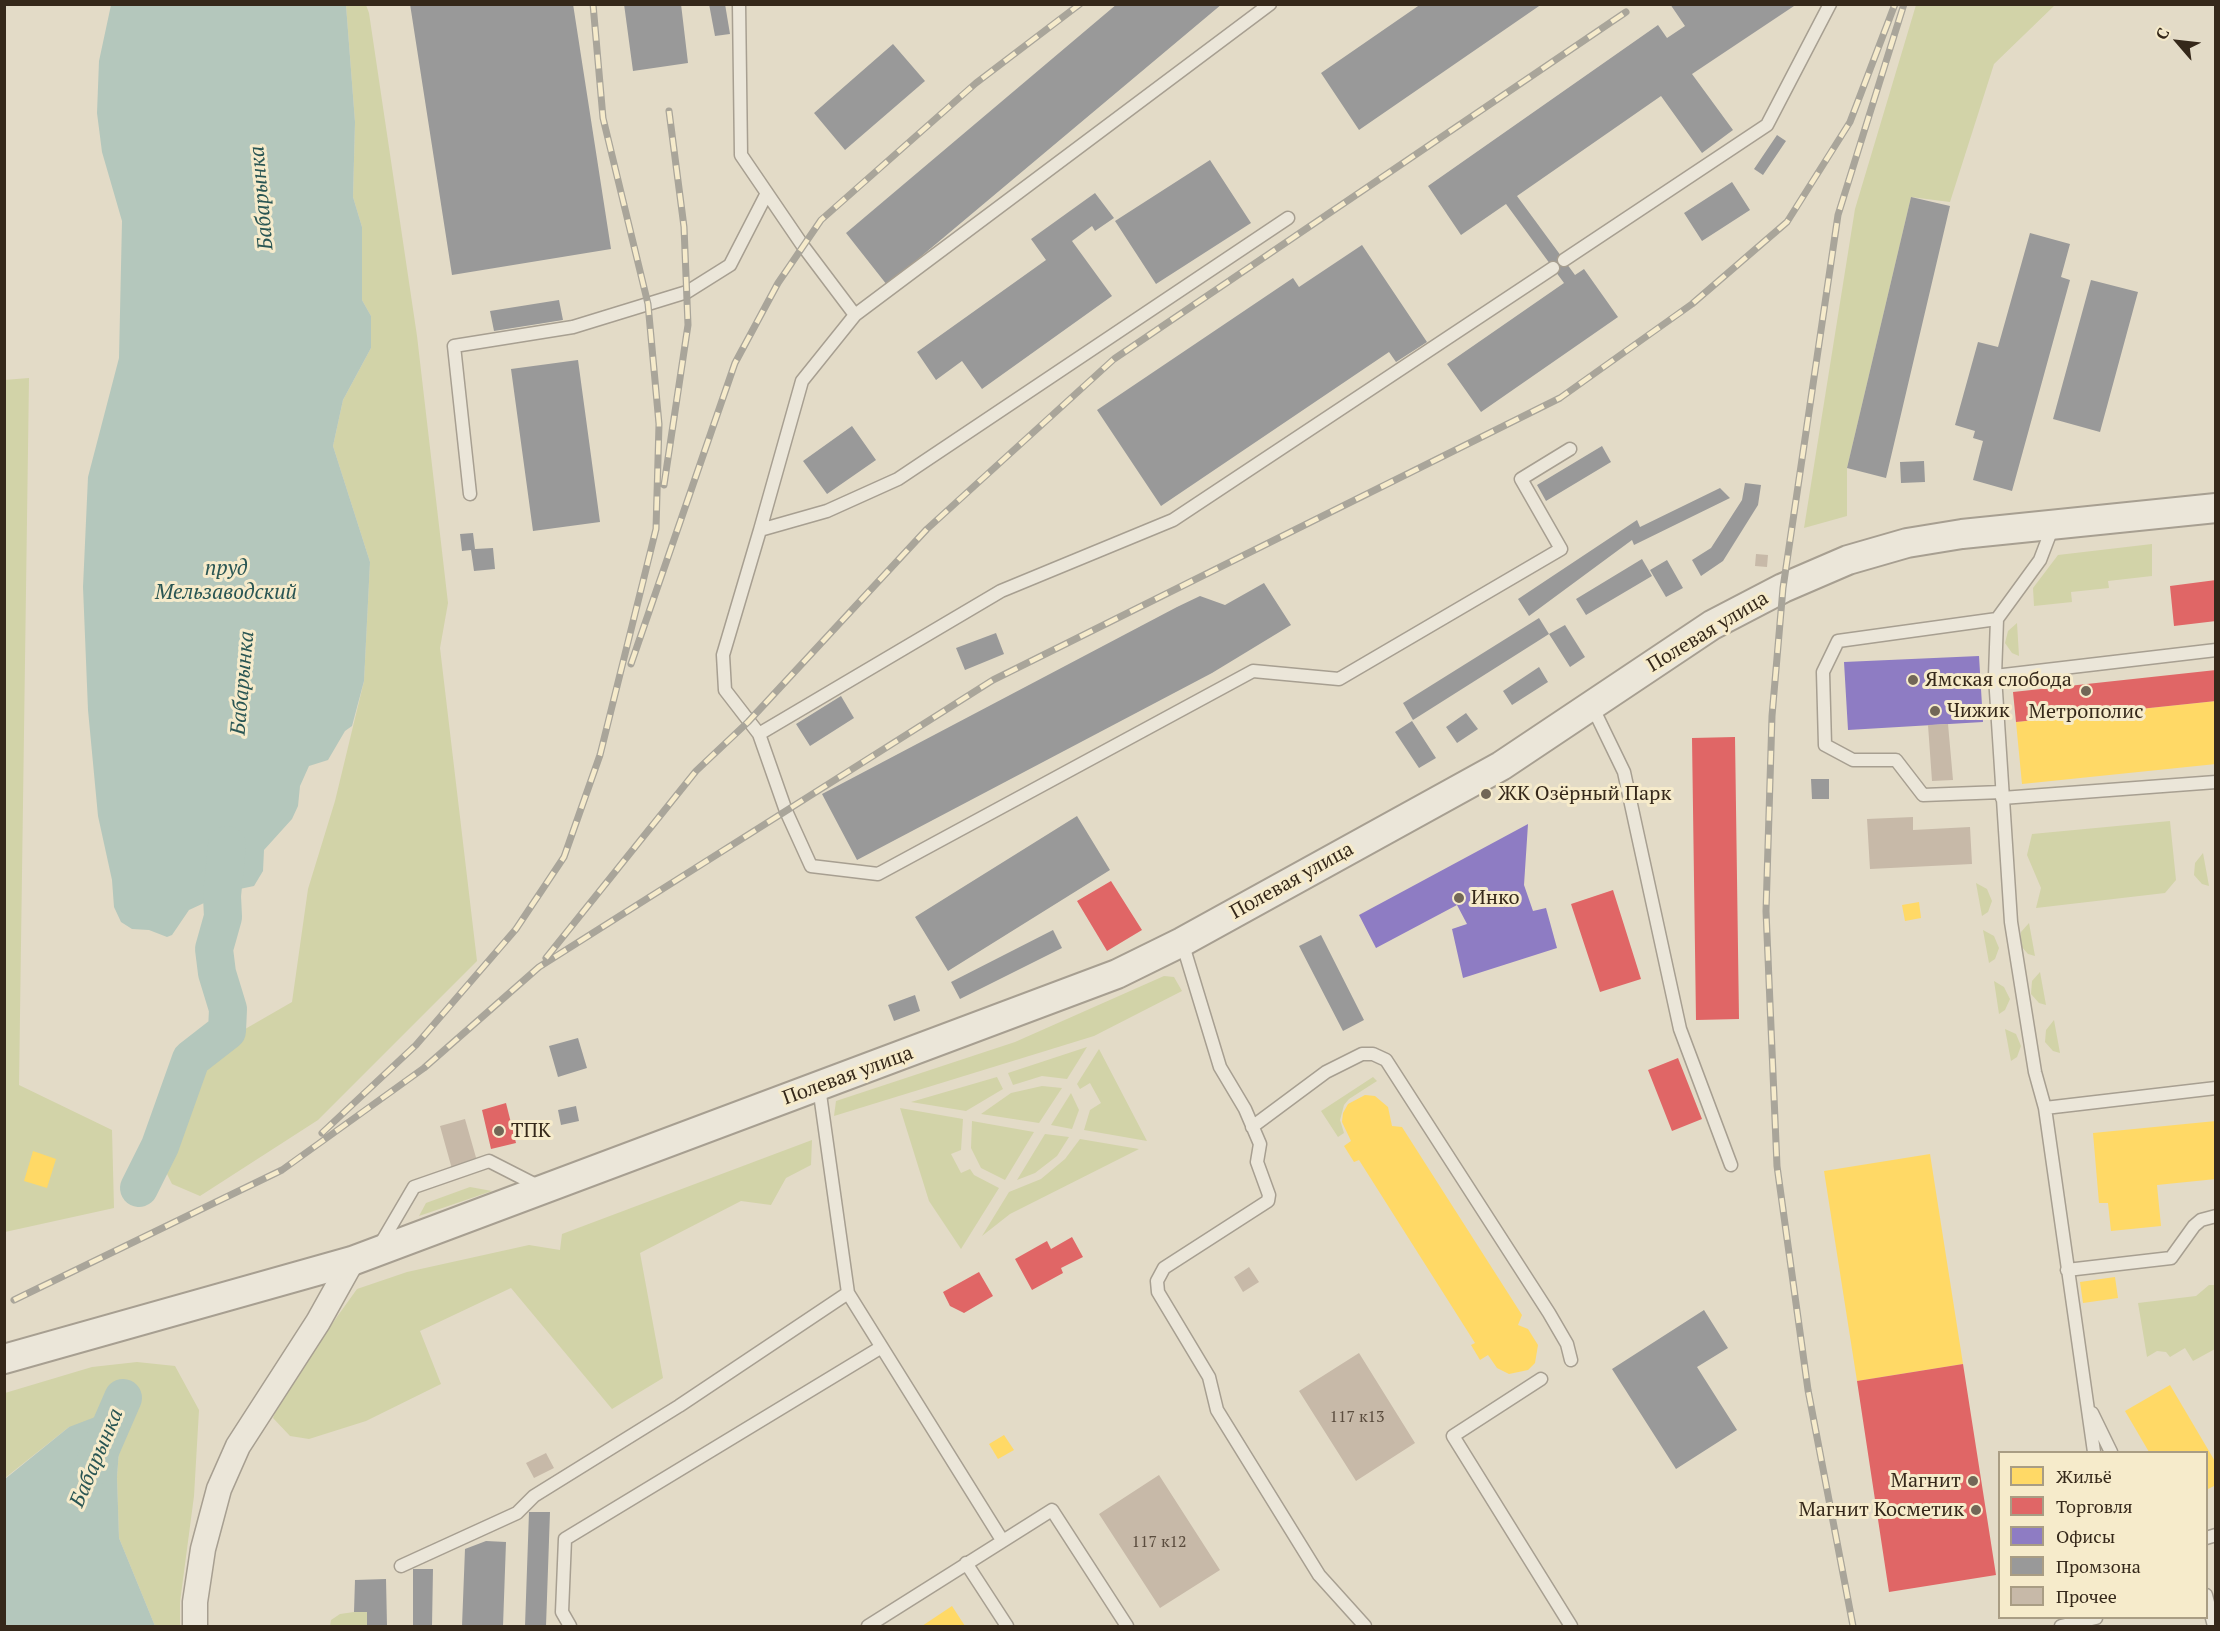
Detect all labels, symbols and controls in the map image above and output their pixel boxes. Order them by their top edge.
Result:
north arrow [2148,12,2208,72]
text: С [2150,24,2174,43]
water label: Бабарынка [245,145,279,251]
water label: пруд Мельзаводский [155,556,297,606]
street label: Полевая улица [1643,586,1773,678]
water label: Бабарынка [226,630,260,736]
place label: Ямская слобода [1925,668,2072,692]
marker: Ямская слобода [1906,673,1920,687]
marker: Метрополис [2079,684,2093,698]
place label: Чижик [1947,699,2009,723]
place label: Метрополис [2029,700,2143,724]
marker: Чижик [1928,704,1942,718]
place label: ЖК Озёрный Парк [1498,782,1671,806]
marker: ЖК Озёрный Парк [1479,787,1493,801]
street label: Полевая улица [1226,837,1358,925]
place label: Инко [1471,886,1520,910]
marker: Инко [1452,891,1466,905]
street label: Полевая улица [779,1041,917,1111]
place label: ТПК [511,1119,551,1143]
marker: ТПК [492,1124,506,1138]
water label: Бабарынка [65,1405,129,1511]
house number: 117 к13 [1329,1407,1385,1427]
legend [1998,1451,2208,1619]
text: Жильё [2056,1464,2112,1488]
place label: Магнит [1891,1469,1961,1493]
marker: Магнит [1966,1474,1980,1488]
text: Торговля [2056,1494,2133,1518]
place label: Магнит Косметик [1798,1498,1964,1522]
marker: Магнит Косметик [1969,1503,1983,1517]
text: Офисы [2056,1524,2115,1548]
house number: 117 к12 [1131,1532,1187,1552]
text: Промзона [2056,1554,2141,1578]
text: Прочее [2056,1584,2117,1608]

